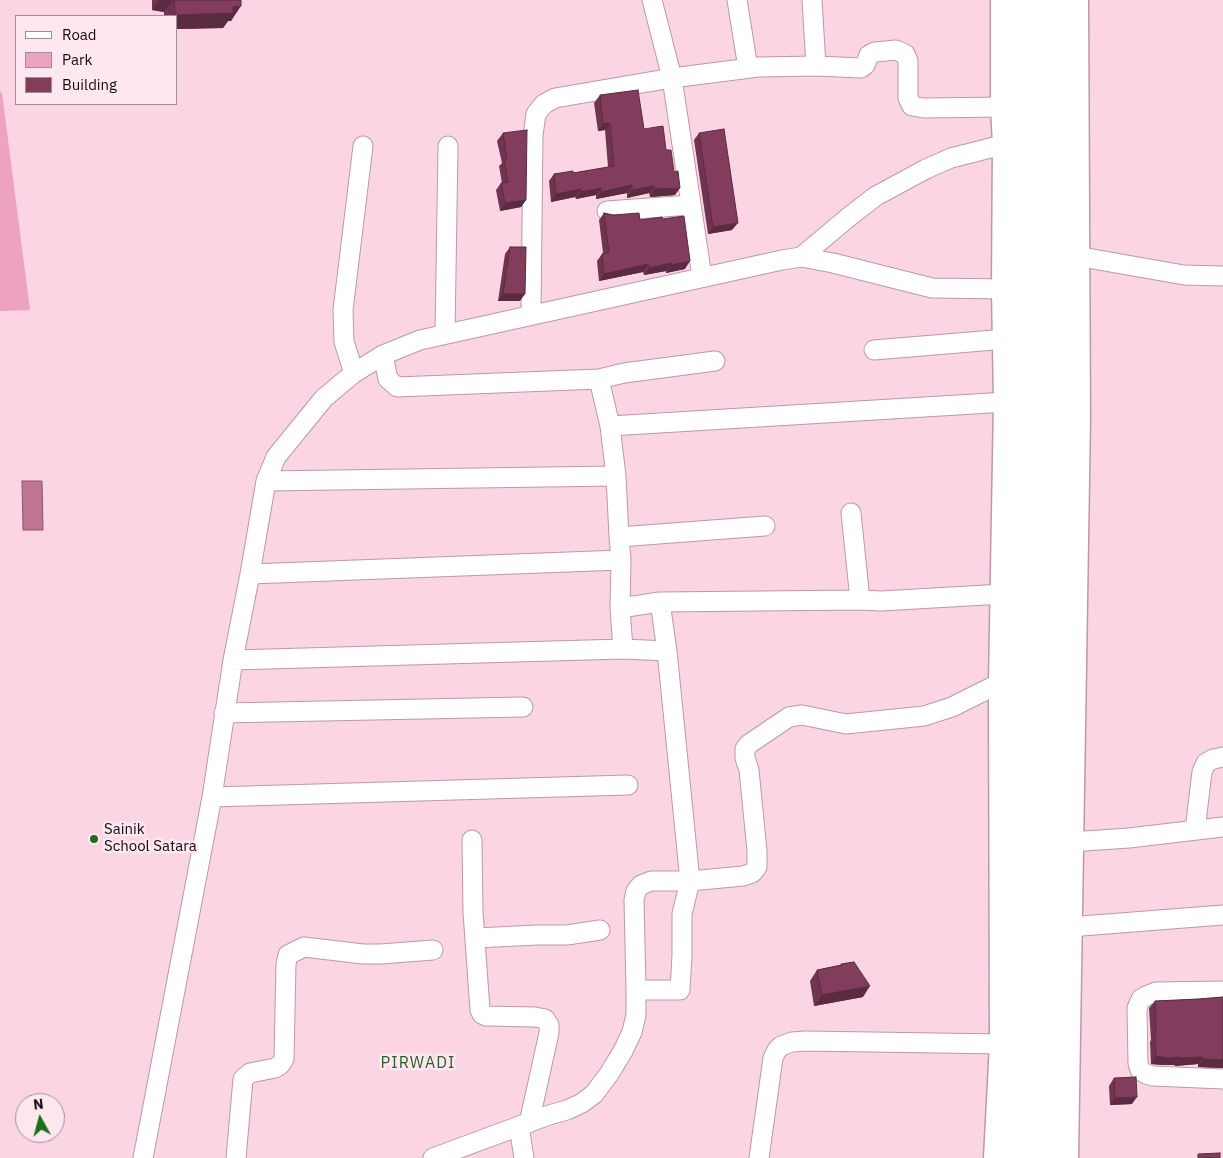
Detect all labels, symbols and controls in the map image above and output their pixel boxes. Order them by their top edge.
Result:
legend [15,15,178,105]
text: Road [62,25,97,44]
text: Park [62,50,92,69]
text: Building [62,75,117,94]
place label: Sainik School Satara [104,821,197,856]
marker: Sainik School Satara [88,833,100,845]
district label: PIRWADI [380,1053,456,1073]
north arrow [15,1093,65,1143]
text: N [32,1095,44,1114]

